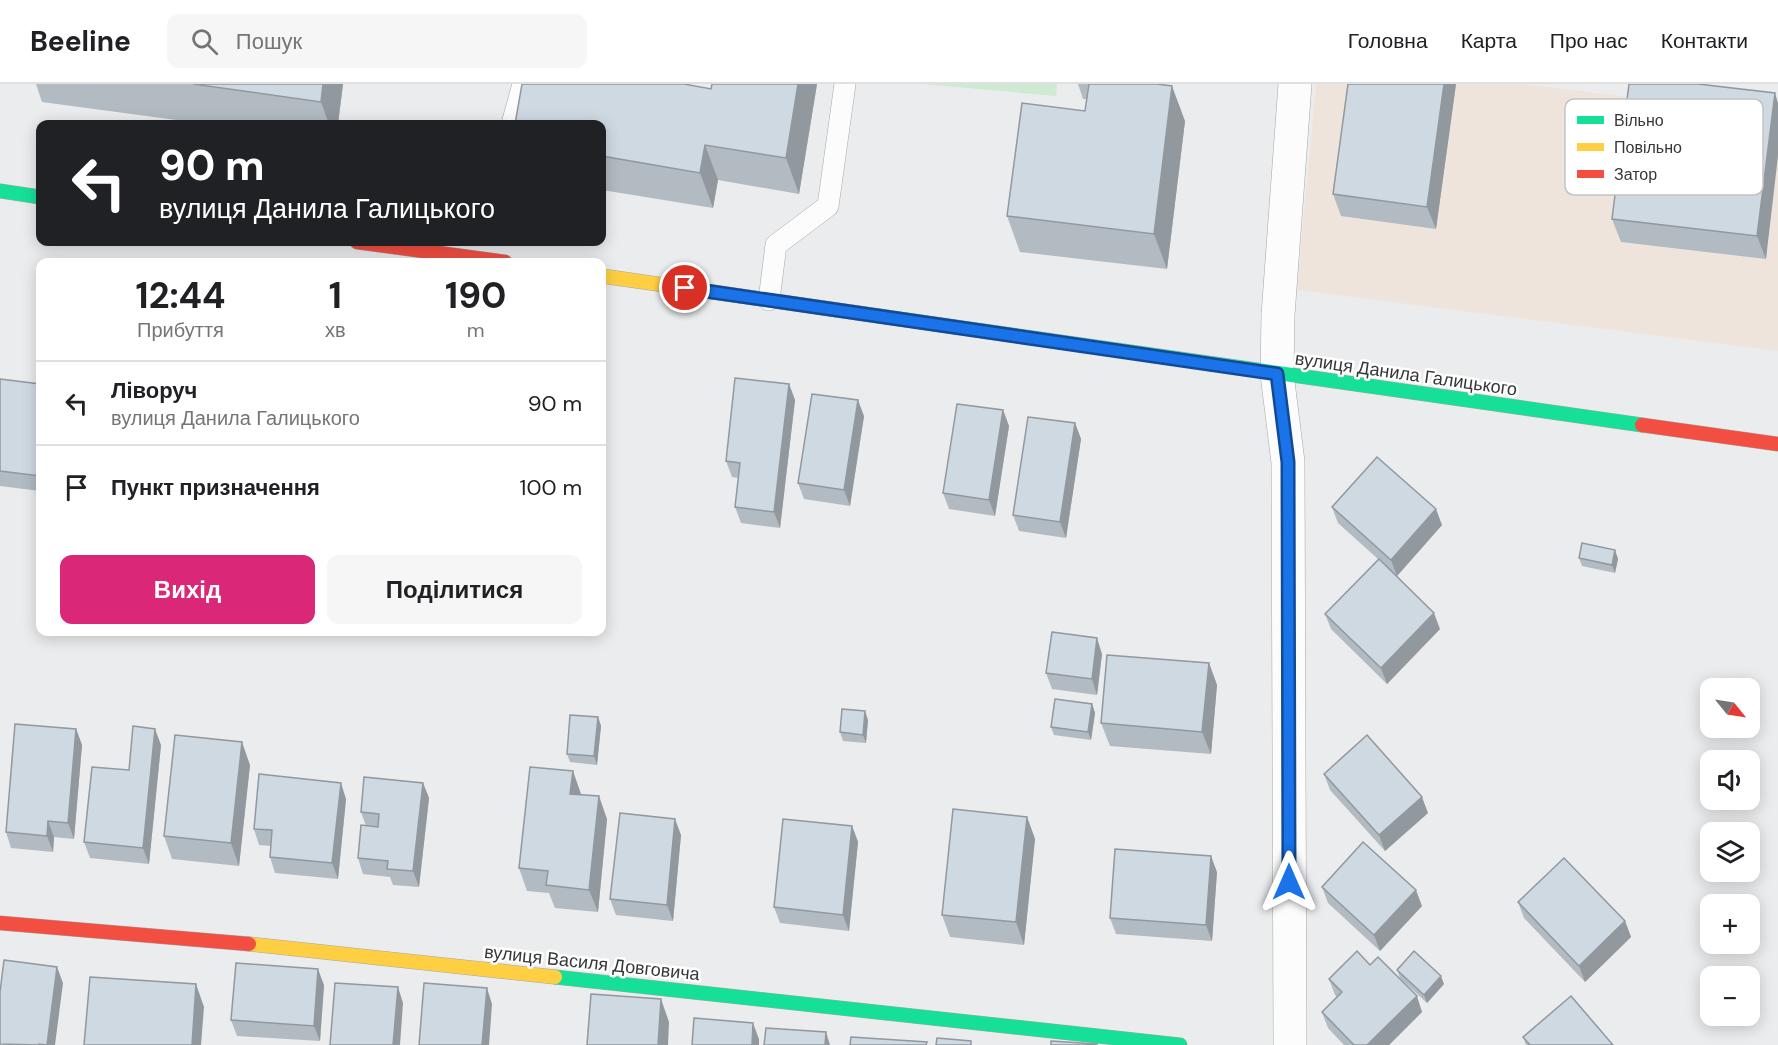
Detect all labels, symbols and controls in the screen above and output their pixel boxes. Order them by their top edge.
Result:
search box [167,14,587,68]
text: Beeline [30,23,131,60]
icon: search [188,25,221,58]
text: Пошук [236,27,302,56]
text: Головна [1348,27,1428,55]
text: Карта [1461,27,1517,55]
text: Про нас [1550,27,1628,55]
text: Контакти [1661,27,1748,55]
legend [1565,99,1763,195]
text: Вільно [1614,110,1664,131]
text: Повільно [1614,137,1682,158]
text: 90 m [159,138,265,193]
icon: left [60,144,138,222]
text: Затор [1614,164,1657,185]
text: вулиця Данила Галицького [159,191,495,226]
pin [659,262,710,313]
icon: arrive [668,271,701,304]
text: 12:44 [136,272,225,319]
text: 1 [329,272,342,319]
text: 190 [445,272,506,319]
text: Прибуття [137,317,224,343]
text: хв [325,317,346,343]
text: m [467,317,485,343]
street label: вулиця Данила Галицького [1293,347,1519,401]
text: Ліворуч [111,376,197,405]
icon: left [60,387,93,420]
text: 90 m [528,389,582,418]
text: вулиця Данила Галицького [111,405,360,431]
icon: arrive [60,471,93,504]
text: Пункт призначення [111,473,320,502]
text: 100 m [520,473,582,502]
button: Вихід [60,555,315,624]
button: Поділитися [327,555,582,624]
north arrow [1700,678,1760,738]
map controls [1700,678,1760,1026]
button: sound [1700,750,1760,810]
button: layers [1700,822,1760,882]
position arrow [1257,850,1321,914]
button: + [1700,894,1760,954]
street label: вулиця Василя Довговича [483,940,702,986]
button: − [1700,966,1760,1026]

